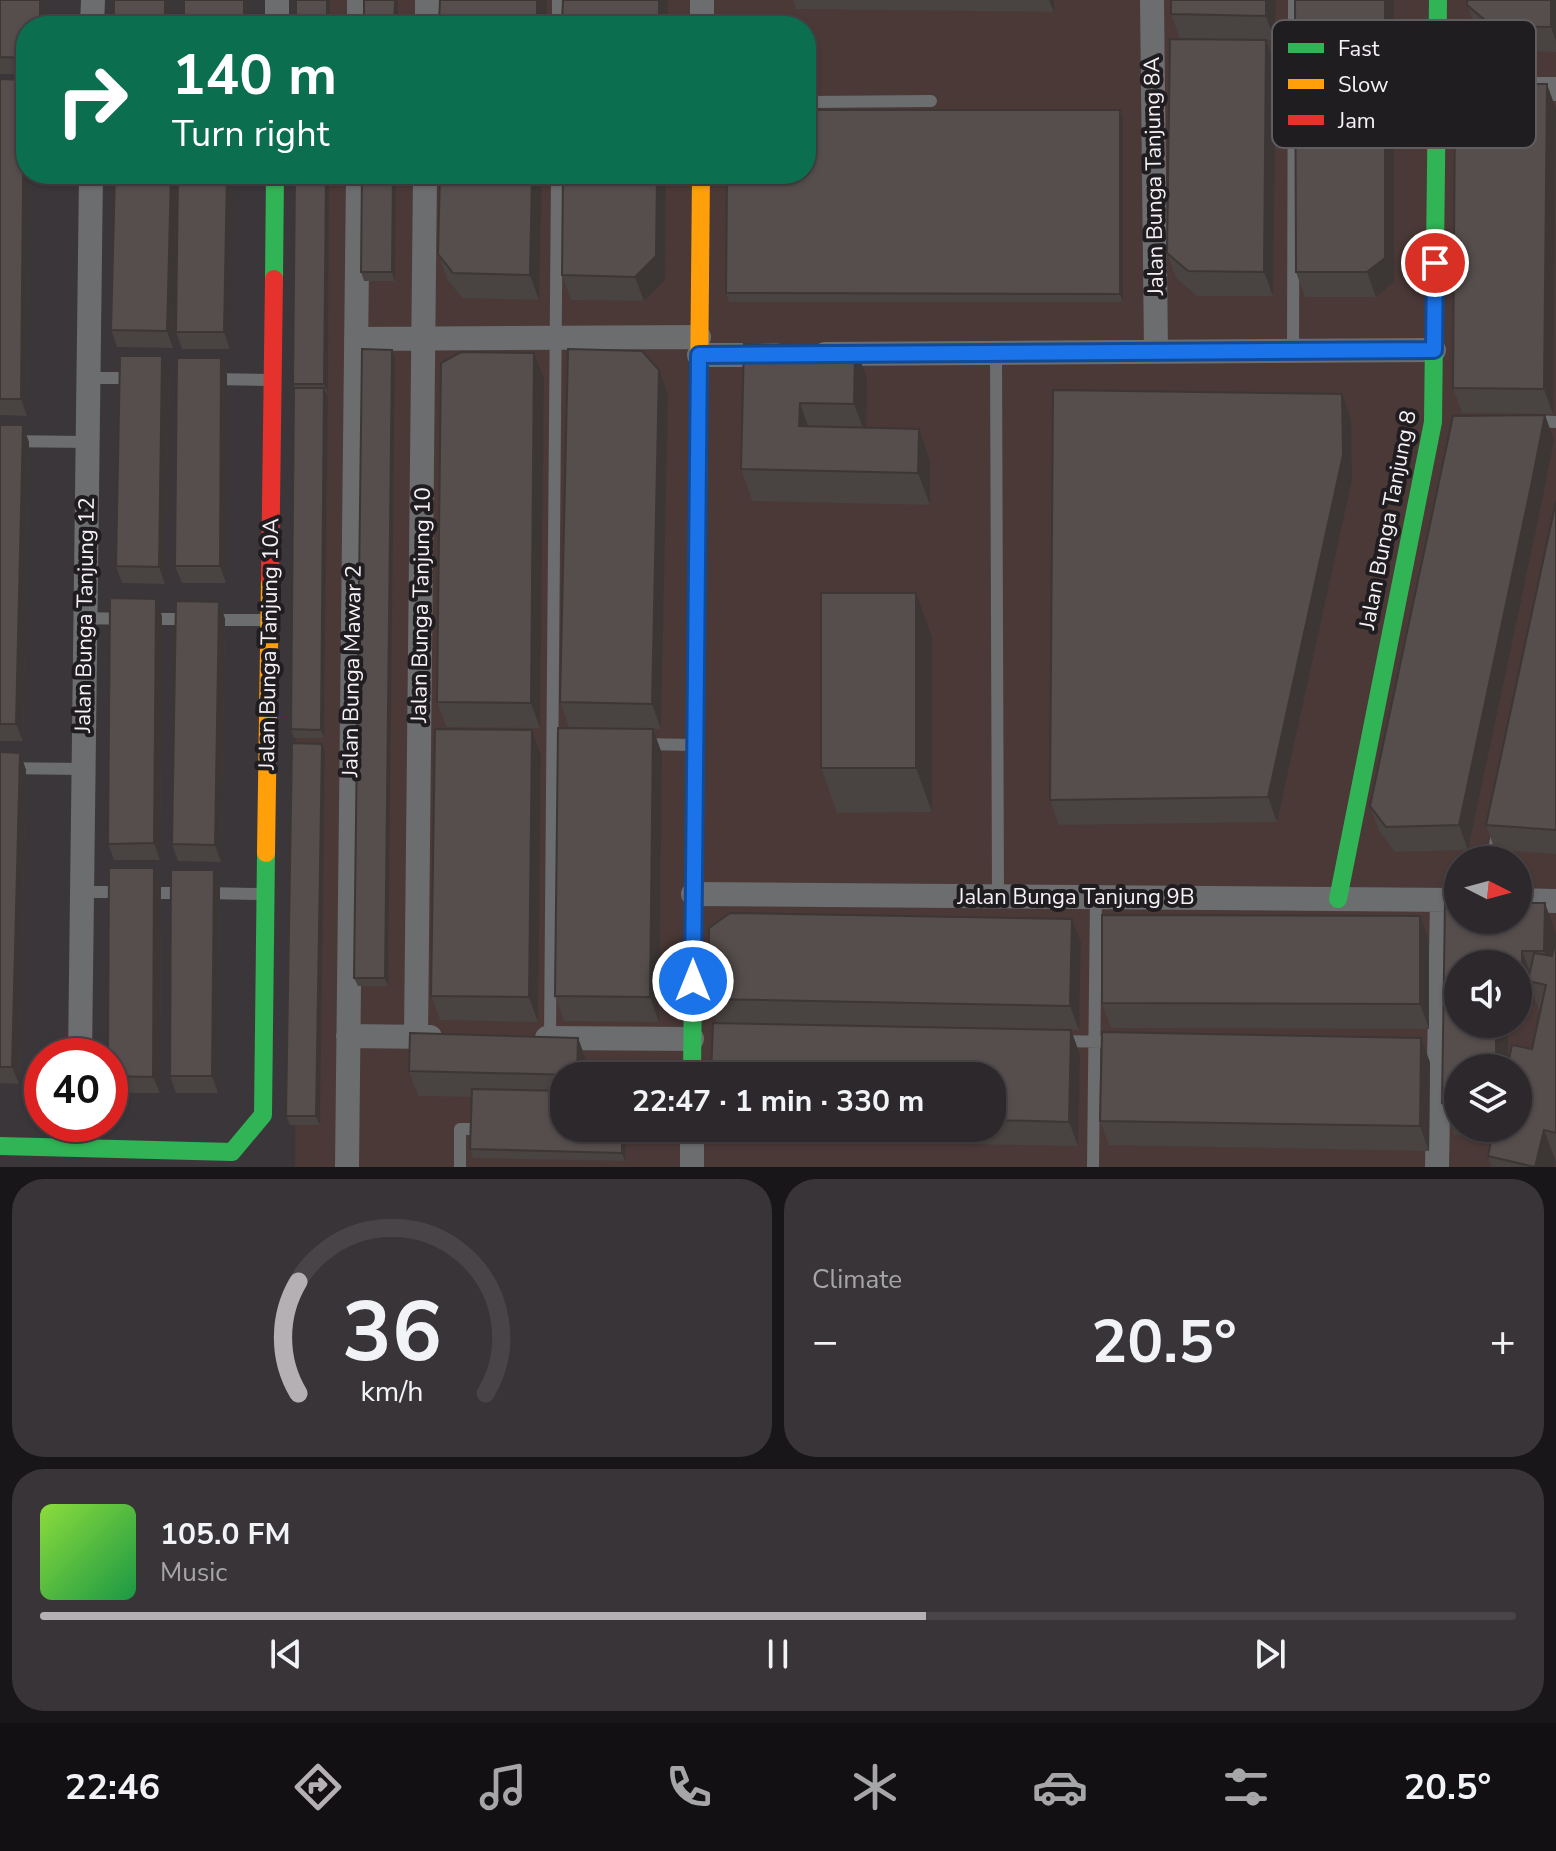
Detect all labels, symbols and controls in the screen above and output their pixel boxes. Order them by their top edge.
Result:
legend [1272,20,1536,148]
text: Fast [1338,34,1380,64]
text: 140 m [172,37,337,114]
icon: right [40,48,144,152]
street label: Jalan Bunga Tanjung 8A [1137,56,1171,297]
text: Slow [1338,70,1389,100]
text: Jam [1337,106,1376,136]
text: Turn right [172,110,329,159]
pin [1401,229,1469,297]
icon: arrive [1413,241,1457,285]
street label: Jalan Bunga Tanjung 8 [1352,408,1424,633]
street label: Jalan Bunga Tanjung 10 [404,487,438,724]
street label: Jalan Bunga Tanjung 12 [68,497,102,734]
street label: Jalan Bunga Tanjung 10A [252,518,286,771]
street label: Jalan Bunga Mawar 2 [335,565,369,778]
north arrow [1444,846,1532,934]
map controls [1444,846,1532,1142]
street label: Jalan Bunga Tanjung 9B [956,882,1195,912]
position arrow [651,939,735,1023]
button: sound [1444,950,1532,1038]
speed limit sign: 40 [24,1038,128,1142]
button: layers [1444,1054,1532,1142]
text: 22:47 · 1 min · 330 m [632,1081,924,1122]
text: Climate [812,1262,902,1297]
text: 36 [342,1276,442,1389]
text: 20.5° [1091,1301,1237,1383]
text: − [812,1312,838,1372]
text: + [1490,1312,1516,1372]
text: km/h [361,1372,423,1411]
text: 105.0 FM [160,1514,290,1555]
text: Music [160,1555,227,1590]
icon: previous [264,1632,308,1676]
icon: pause [756,1632,800,1676]
icon: next [1248,1632,1292,1676]
icon: directions [290,1759,346,1815]
icon: music [475,1759,531,1815]
icon: phone [661,1759,717,1815]
icon: climate [847,1759,903,1815]
icon: car [1032,1759,1088,1815]
icon: filters [1218,1759,1274,1815]
text: 22:46 [65,1763,160,1812]
text: 20.5° [1404,1763,1491,1812]

